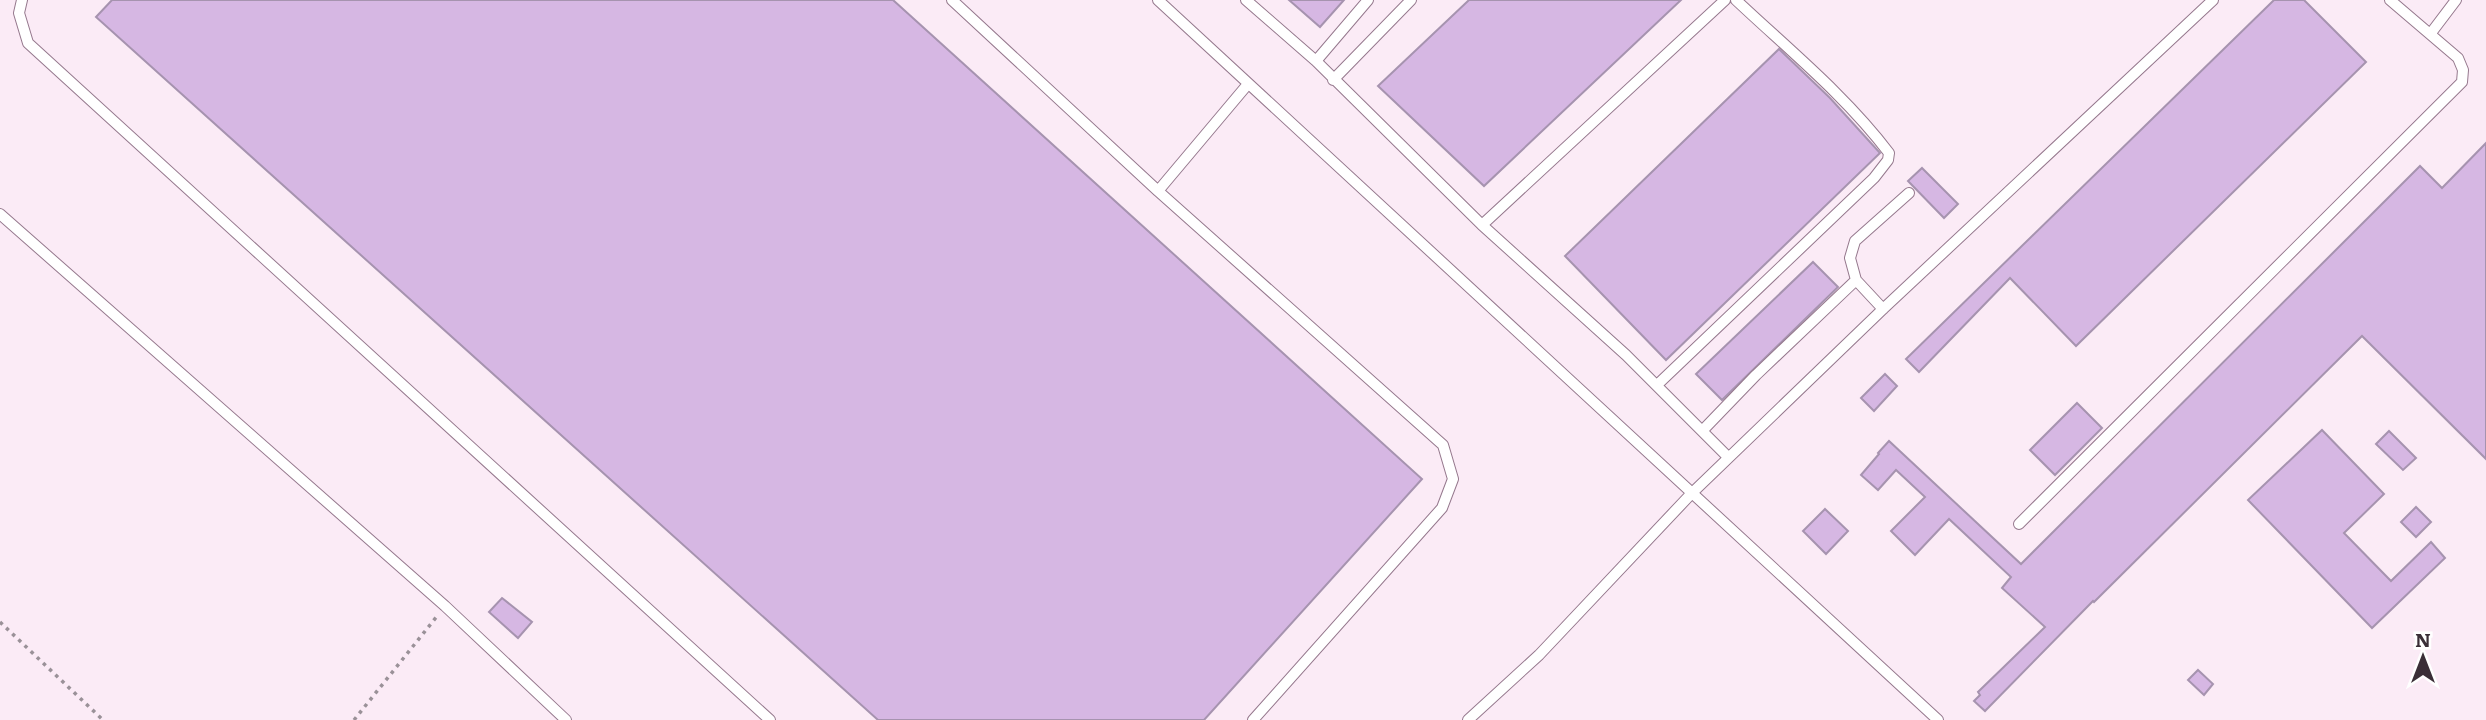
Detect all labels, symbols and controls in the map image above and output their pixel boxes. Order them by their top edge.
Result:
north arrow [2388,622,2458,692]
text: N [2415,625,2431,653]

